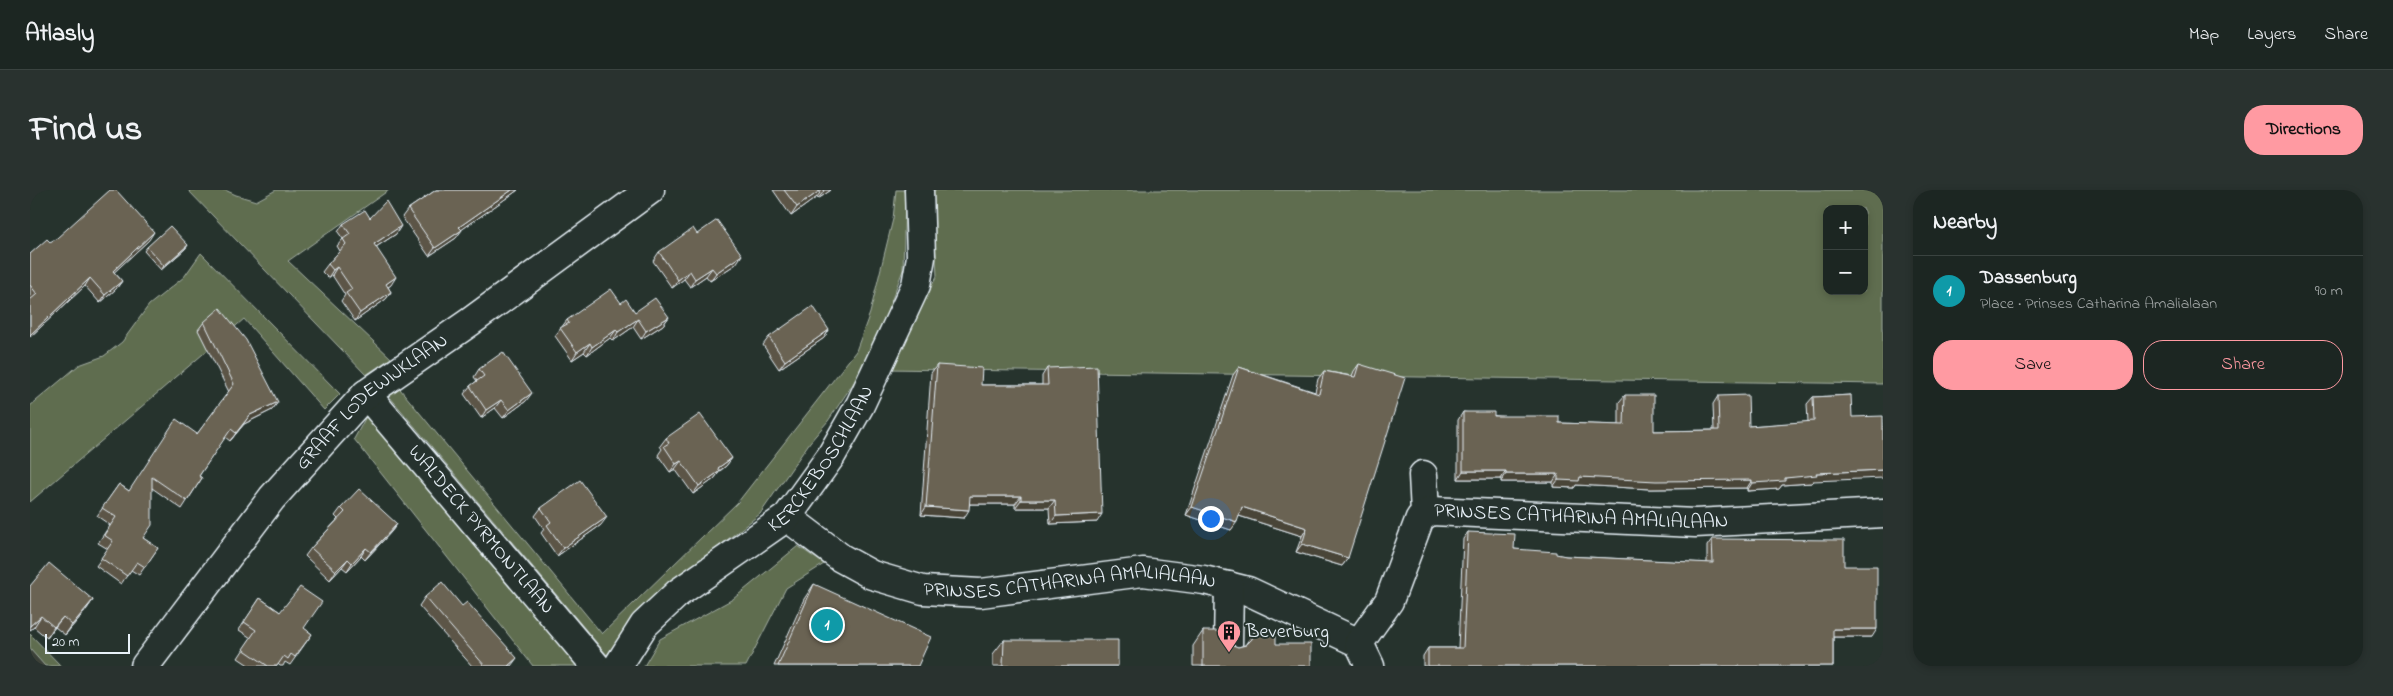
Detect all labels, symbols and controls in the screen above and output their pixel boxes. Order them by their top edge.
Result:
text: Atlasly [25,17,94,52]
text: Map [2189,22,2219,48]
text: Layers [2247,22,2297,48]
text: Share [2325,22,2368,48]
text: Find us [30,105,142,156]
button: Directions [2244,105,2363,155]
map controls [1823,205,1868,295]
button: + [1823,205,1868,250]
text: Nearby [1933,208,1997,238]
button: − [1823,250,1868,295]
text: Dassenburg [1980,265,2077,292]
text: 1 [1946,279,1952,303]
text: 90 m [2315,279,2343,303]
text: Place · Prinses Catharina Amalialaan [1980,292,2217,316]
street label: GRAAF LODEWIJKLAAN [289,327,454,477]
button: Save [1933,340,2133,390]
button: Share [2143,340,2343,390]
street label: KERCKEBOSCHLAAN [762,381,881,540]
street label: WALDECK PYRMONTLAAN [401,439,561,621]
street label: PRINSES CATHARINA AMALIALAAN [1433,497,1729,538]
your location [1198,506,1224,532]
street label: PRINSES CATHARINA AMALIALAAN [923,557,1219,608]
pin: 1 [811,606,843,644]
place label: Beverburg [1245,618,1329,648]
building icon: Beverburg [1216,619,1242,653]
scale bar [45,631,130,654]
text: 20 m [52,632,79,653]

